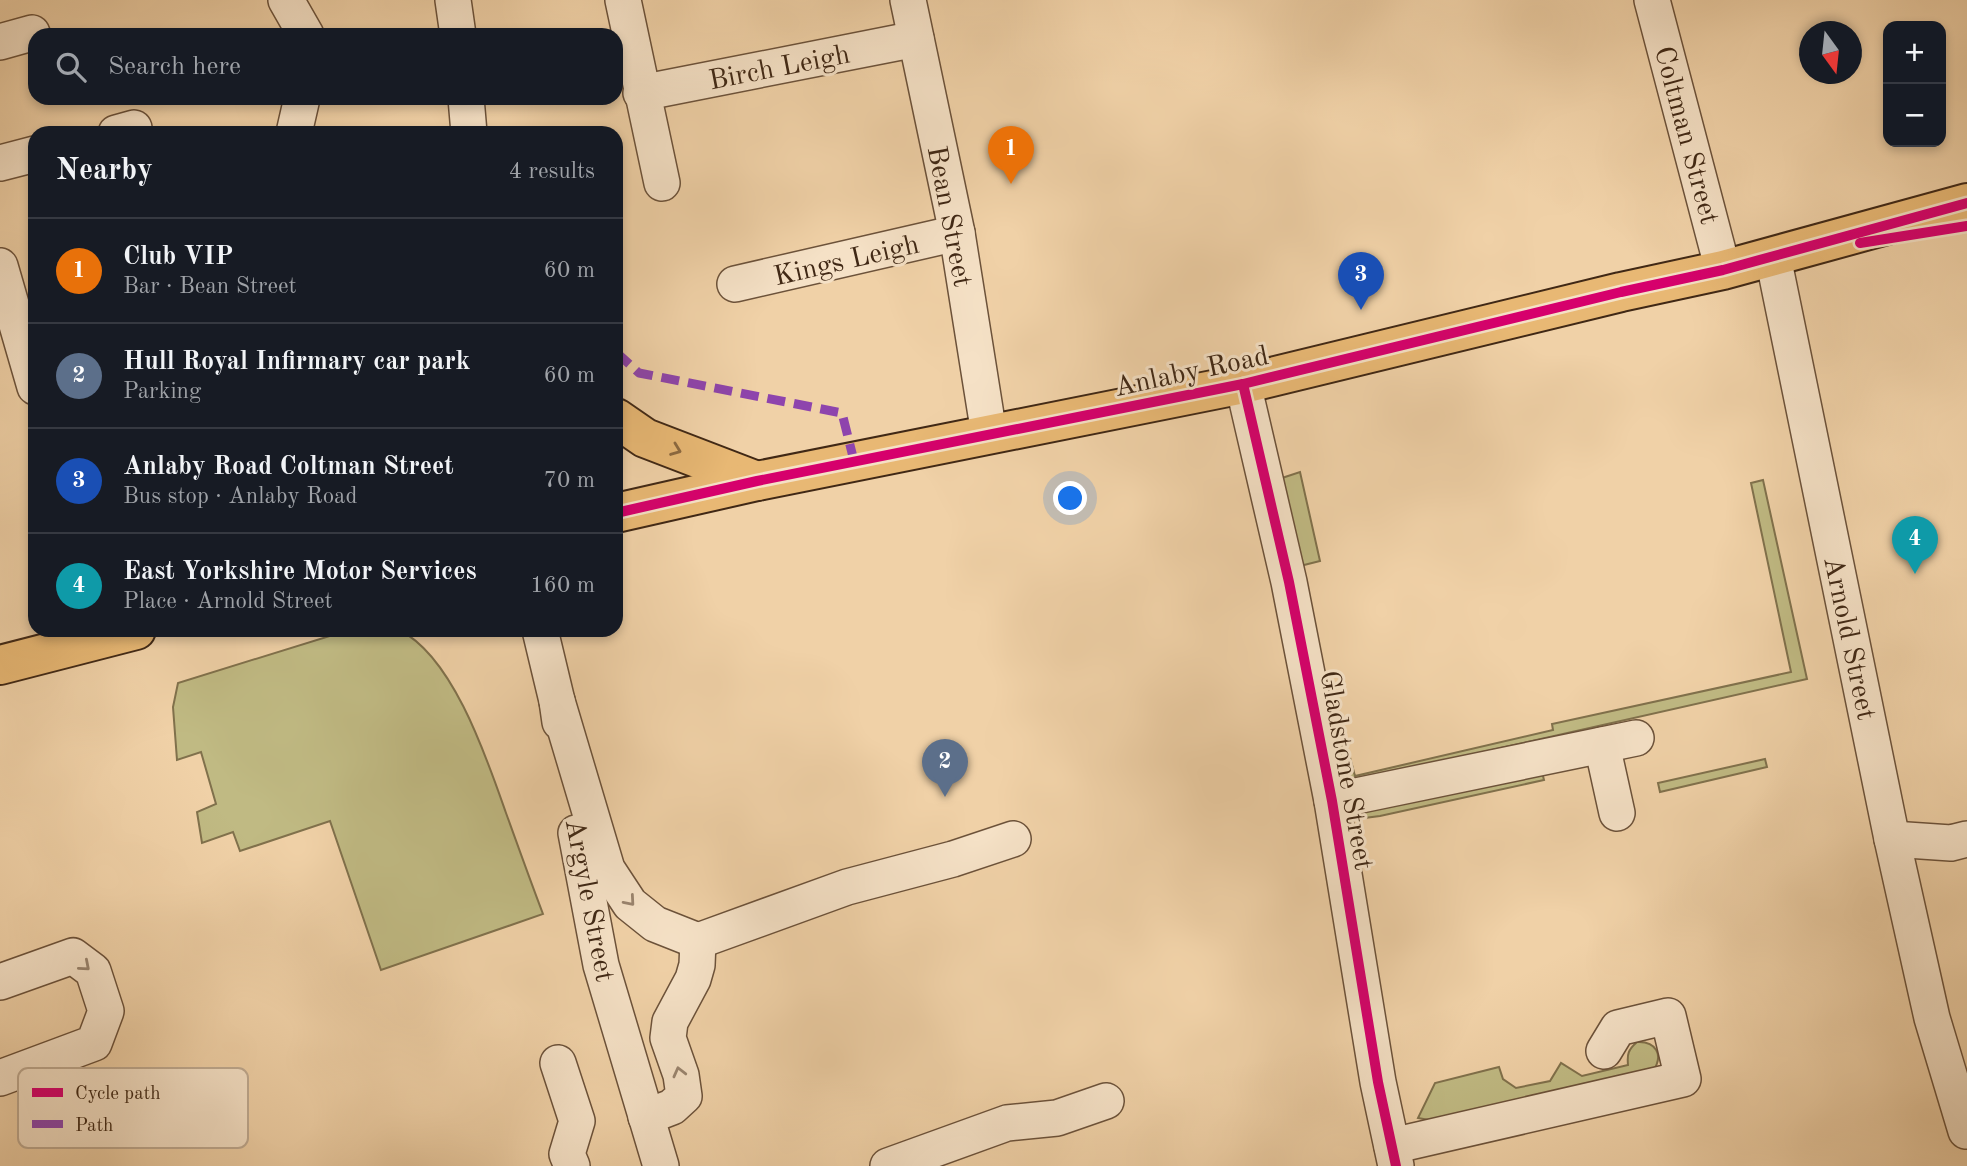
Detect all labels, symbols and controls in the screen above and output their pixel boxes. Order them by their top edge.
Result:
north arrow [1799,21,1862,84]
map controls [1883,21,1946,147]
button: + [1883,21,1946,84]
search box [28,28,623,105]
street label: Birch Leigh [707,42,853,96]
street label: Coltman Street [1648,44,1722,228]
icon: search [52,48,90,86]
text: Search here [108,54,241,80]
button: − [1883,84,1946,147]
pin: 1 [988,126,1034,184]
street label: Bean Street [921,144,975,290]
text: Nearby [56,156,153,186]
text: 4 results [509,160,595,183]
street label: Kings Leigh [771,232,922,292]
text: Club VIP [123,244,233,270]
pin: 3 [1338,252,1384,310]
text: 1 [72,259,86,282]
text: 60 m [544,259,595,282]
text: Bar · Bean Street [123,275,297,298]
street label: Anlaby Road [1112,343,1271,403]
text: Hull Royal Infirmary car park [123,349,470,375]
text: 2 [72,364,86,387]
text: 60 m [544,364,595,387]
text: Parking [123,380,201,403]
one-way arrow [669,441,681,455]
text: Anlaby Road Coltman Street [123,454,454,480]
text: 3 [72,469,86,492]
text: 70 m [544,469,595,492]
your location [1053,481,1087,515]
text: Bus stop · Anlaby Road [123,485,357,508]
pin: 4 [1892,516,1938,574]
street label: Arnold Street [1817,554,1879,723]
text: East Yorkshire Motor Services [123,559,477,585]
text: 4 [72,574,86,597]
text: 160 m [530,574,595,597]
text: Place · Arnold Street [123,590,333,613]
street label: Gladstone Street [1314,669,1376,872]
pin: 2 [922,739,968,797]
street label: Argyle Street [559,817,618,984]
one-way arrow [622,893,634,906]
one-way arrow [77,957,90,970]
one-way arrow [673,1066,687,1078]
legend [18,1068,248,1148]
text: Cycle path [75,1085,161,1104]
text: Path [75,1117,113,1136]

